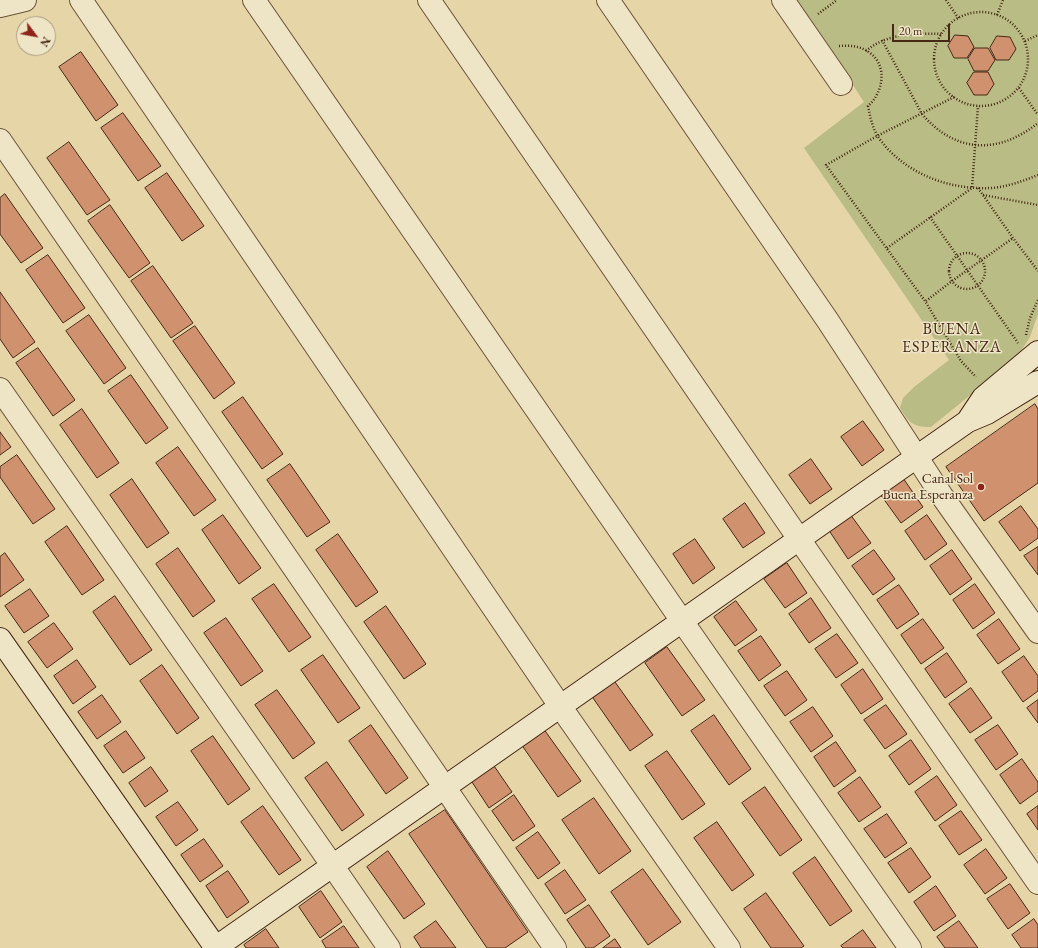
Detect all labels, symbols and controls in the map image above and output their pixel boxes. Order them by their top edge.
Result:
north arrow [16,16,56,56]
scale bar [894,16,952,42]
text: 20 m [899,23,922,39]
text: N [37,34,54,49]
district label: BUENA ESPERANZA [902,320,1002,358]
place label: Canal Sol Buena Esperanza [883,471,973,504]
marker: Canal Sol Buena Esperanza [976,482,986,492]

